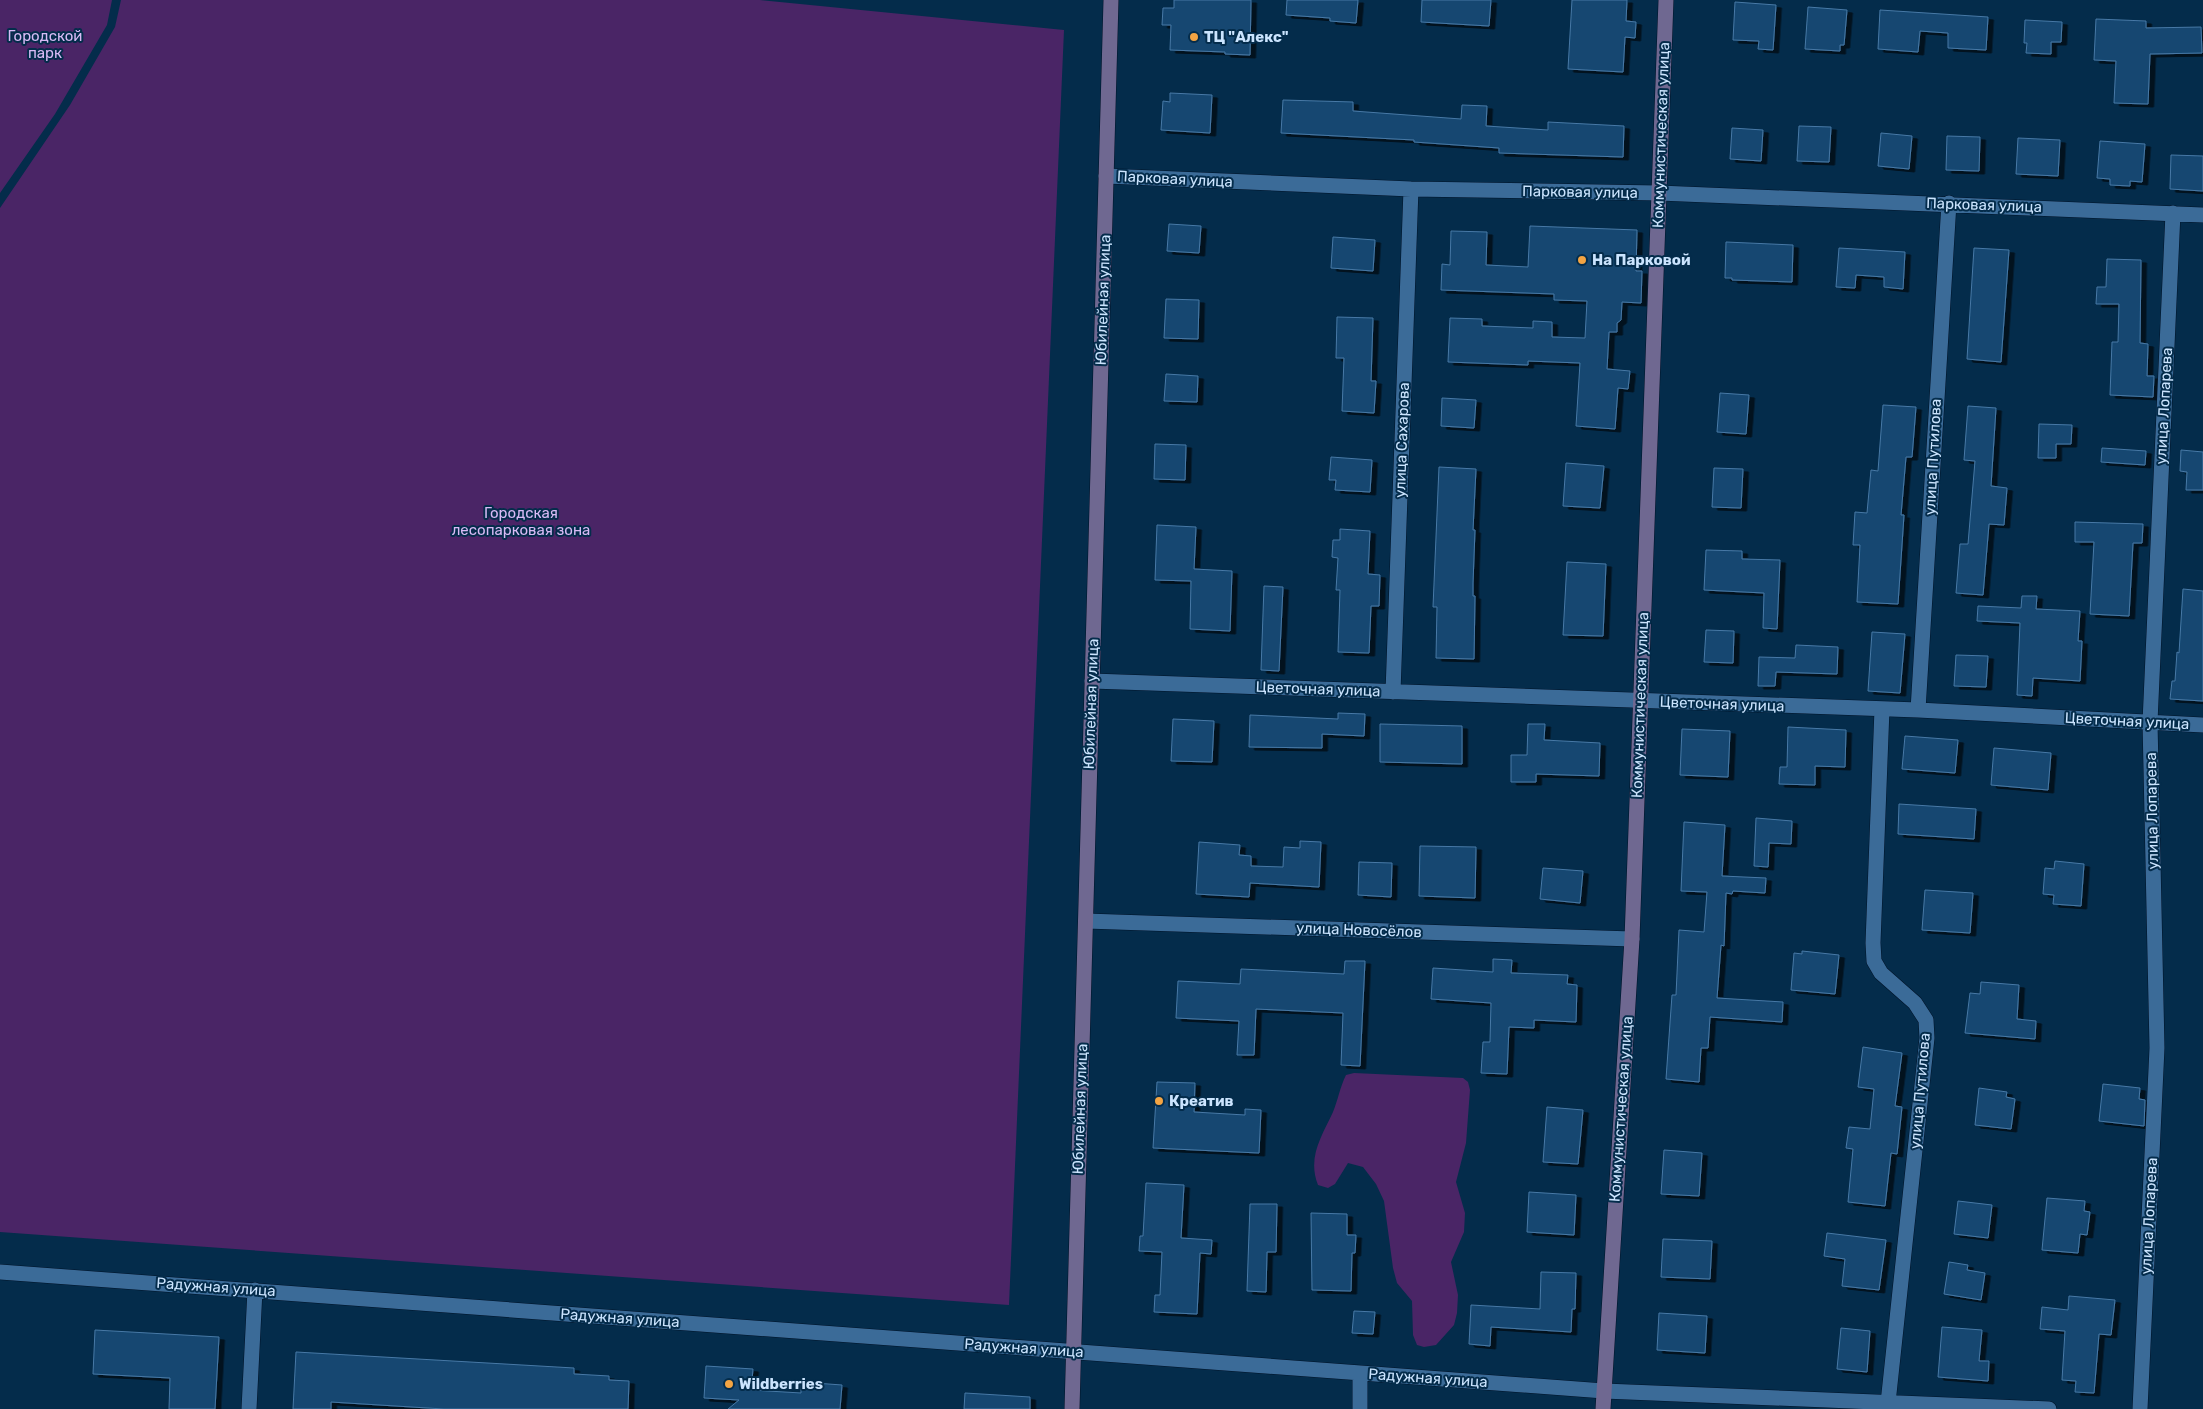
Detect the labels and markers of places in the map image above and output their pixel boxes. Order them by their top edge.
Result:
place label: ТЦ "Алекс" [1204,28,1289,46]
marker: ТЦ "Алекс" [1188,31,1200,43]
place label: На Парковой [1592,251,1690,269]
marker: На Парковой [1576,254,1588,266]
place label: Креатив [1169,1092,1234,1110]
marker: Креатив [1153,1095,1165,1107]
place label: Wildberries [739,1375,823,1393]
marker: Wildberries [723,1378,735,1390]

